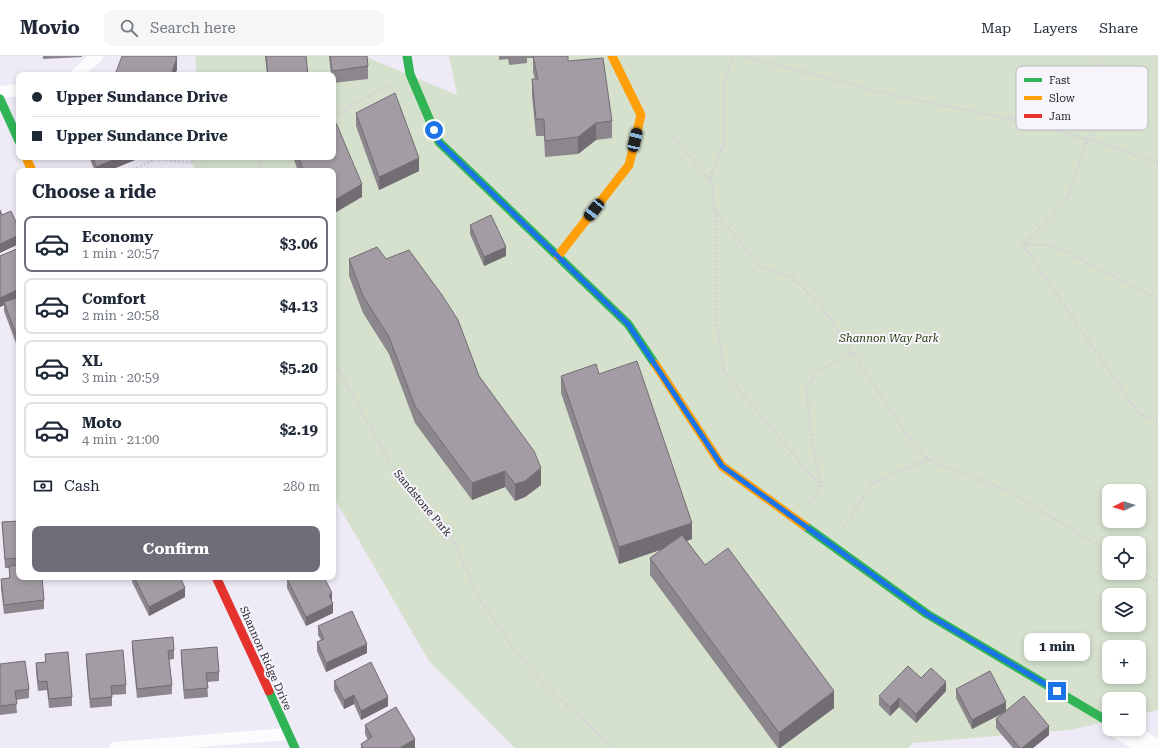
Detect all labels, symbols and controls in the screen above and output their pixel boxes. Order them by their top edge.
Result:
search box [104,10,384,46]
text: Movio [20,16,80,39]
icon: search [118,17,140,39]
text: Search here [150,19,236,37]
text: Map [981,20,1011,36]
text: Layers [1033,20,1077,36]
text: Share [1099,20,1138,36]
legend [1016,66,1148,130]
text: Fast [1049,74,1070,87]
text: Upper Sundance Drive [56,88,228,106]
text: Slow [1049,92,1076,105]
text: Jam [1049,110,1071,123]
route start [425,121,443,139]
text: Upper Sundance Drive [56,127,228,145]
car [626,127,644,153]
text: Choose a ride [32,181,156,202]
car [582,197,606,223]
icon: car [34,226,70,262]
text: Economy [82,228,153,246]
text: $3.06 [280,235,318,253]
text: 1 min · 20:57 [82,246,159,261]
icon: car [34,288,70,324]
text: Comfort [82,290,146,308]
text: $4.13 [280,297,318,315]
text: 2 min · 20:58 [82,308,159,323]
park label: Shannon Way Park [838,332,939,345]
icon: car [34,350,70,386]
text: XL [82,352,103,370]
text: $5.20 [280,359,318,377]
text: 3 min · 20:59 [82,370,159,385]
icon: car [34,412,70,448]
text: Moto [82,414,122,432]
text: $2.19 [280,421,318,439]
text: 4 min · 21:00 [82,432,159,447]
street label: Sandstone Park [391,467,454,539]
icon: cash [32,475,54,497]
text: Cash [64,477,100,495]
text: 280 m [283,479,320,494]
north arrow [1102,484,1146,528]
map controls [1102,484,1146,736]
button: Confirm [32,526,320,572]
button: locate [1102,536,1146,580]
button: layers [1102,588,1146,632]
street label: Shannon Ridge Drive [237,604,294,712]
callout: 1 min [1024,633,1090,661]
text: 1 min [1039,639,1075,654]
button: + [1102,640,1146,684]
route end [1048,682,1066,700]
button: − [1102,692,1146,736]

